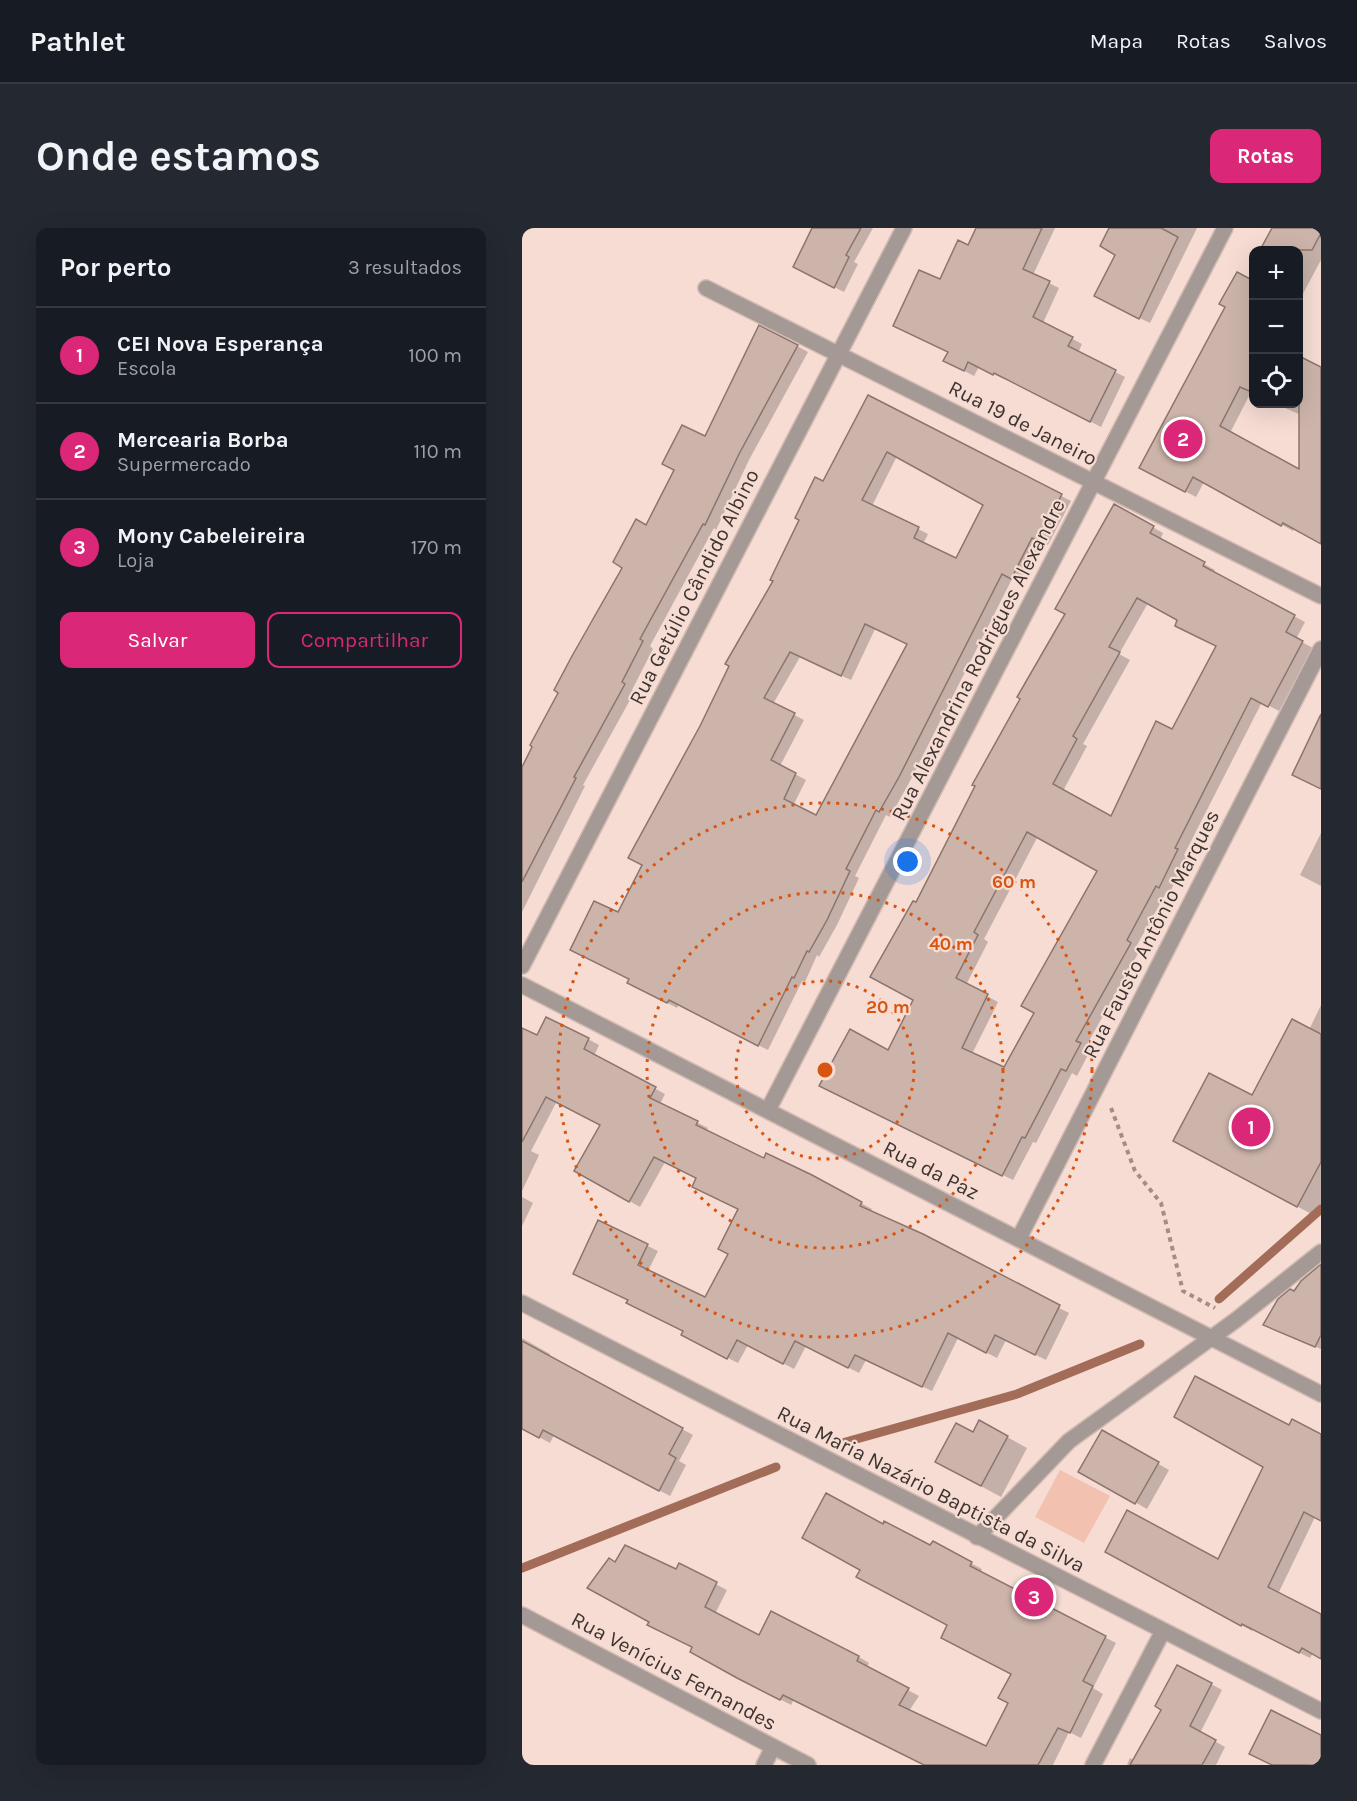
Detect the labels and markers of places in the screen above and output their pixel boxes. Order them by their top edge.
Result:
pin: 2 [1164,416,1202,462]
centre of rings [815,1060,835,1080]
pin: 1 [1232,1104,1270,1150]
pin: 3 [1014,1574,1054,1620]

